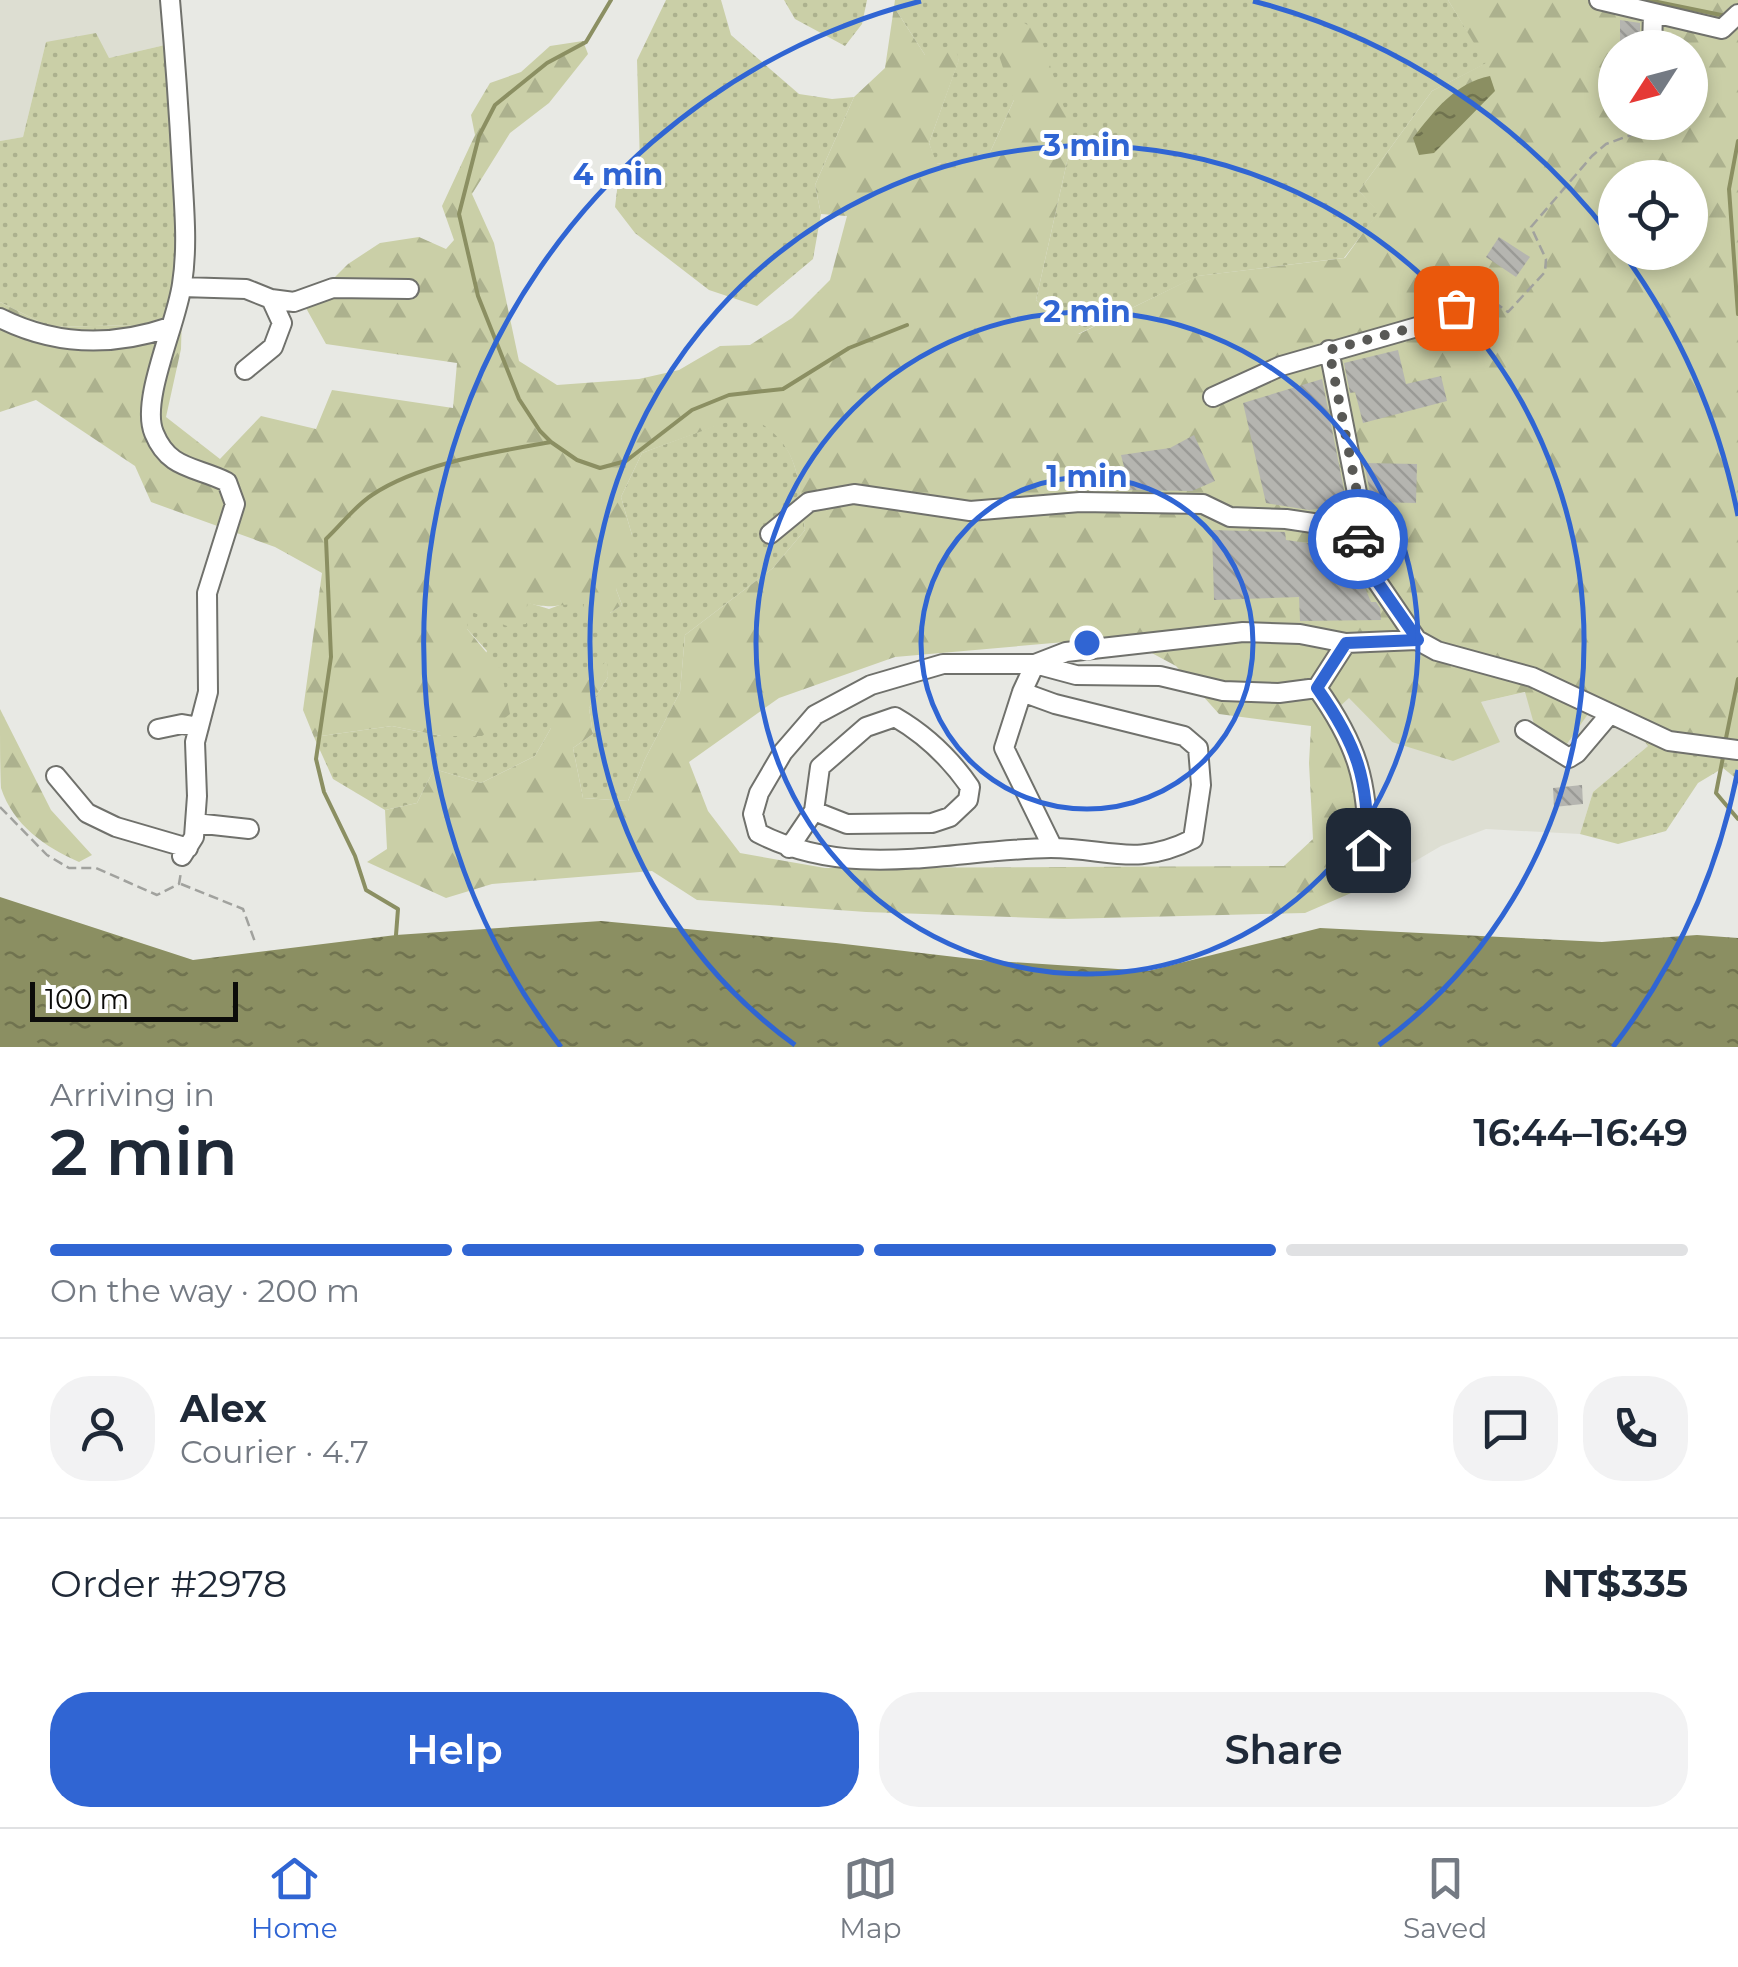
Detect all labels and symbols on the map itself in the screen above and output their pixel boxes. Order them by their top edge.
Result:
north arrow [1598,30,1708,140]
text: 3 min [1042,127,1131,164]
text: 4 min [573,156,663,193]
pin [1414,266,1499,351]
text: 2 min [1043,293,1131,330]
text: 1 min [1046,458,1128,495]
courier [1308,489,1408,589]
centre of rings [1069,625,1105,661]
pin [1326,808,1411,893]
scale bar [30,977,238,1021]

